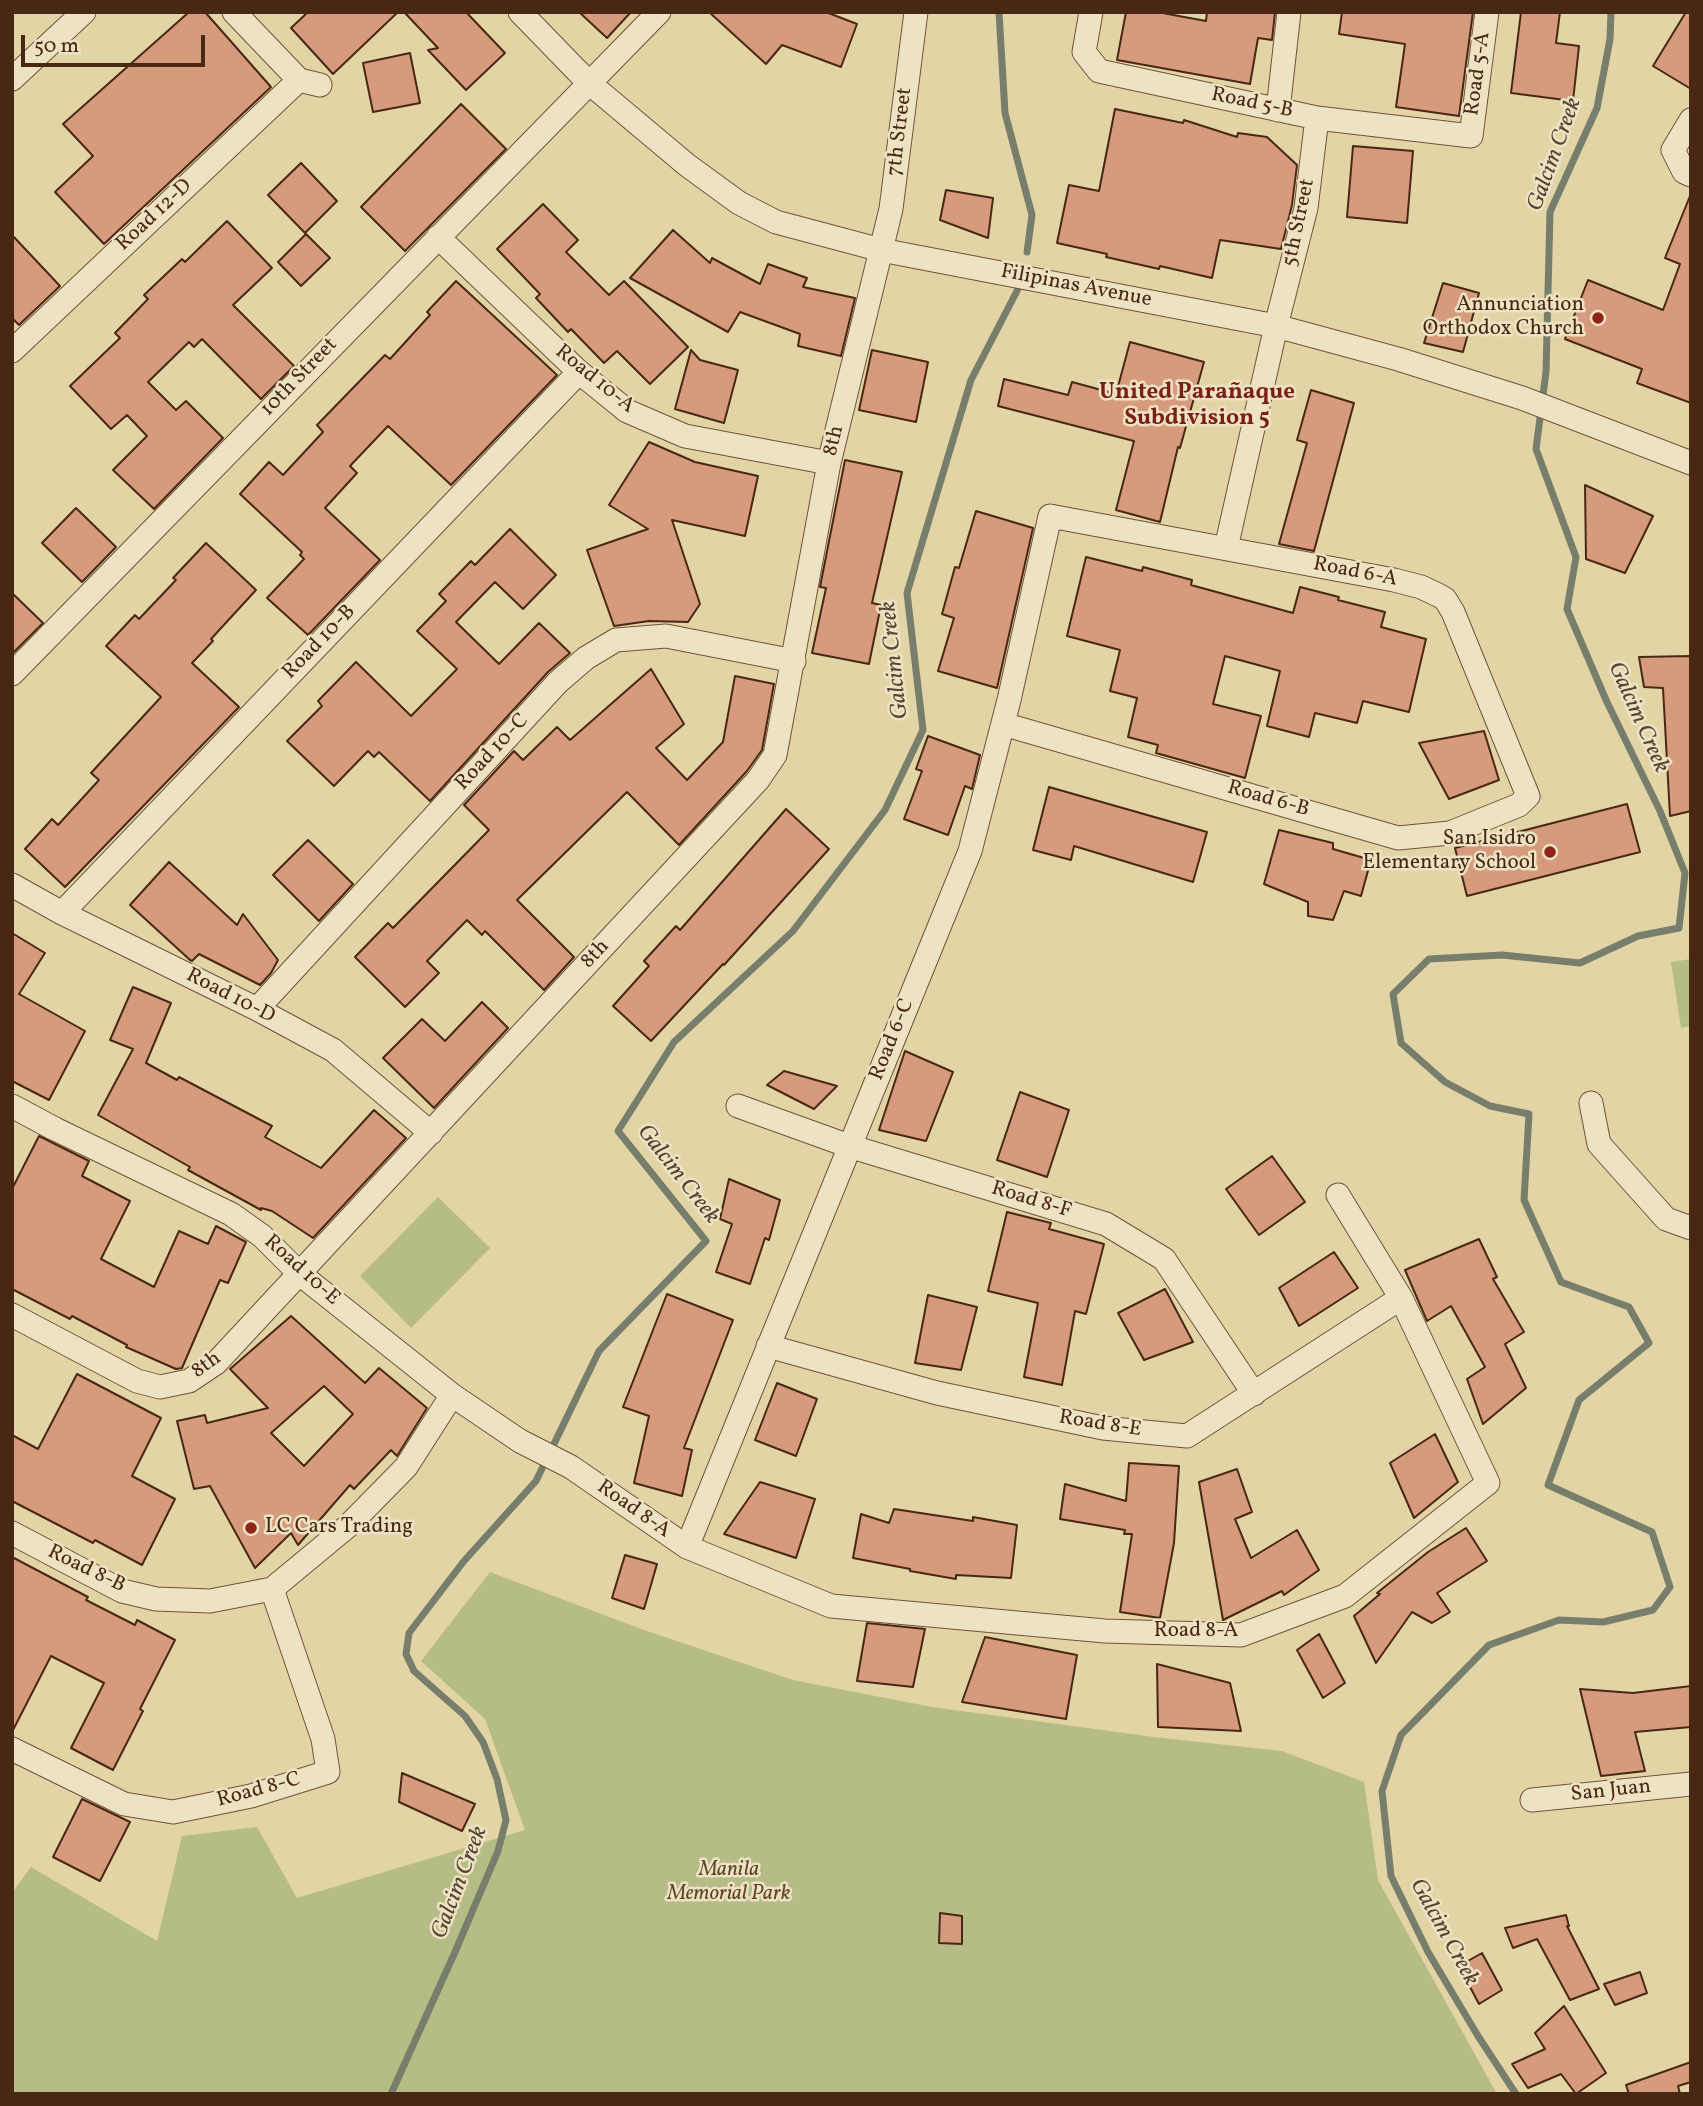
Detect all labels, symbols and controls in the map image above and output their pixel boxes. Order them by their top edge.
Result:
scale bar [24,21,208,65]
street label: Road 5-A [1461,31,1497,117]
text: 50 m [34,32,79,61]
street label: Road 5-B [1209,83,1295,125]
street label: 7th Street [883,86,919,178]
water label: Galcim Creek [1523,95,1589,215]
street label: Road 12-D [112,175,198,257]
street label: 5th Street [1278,177,1322,269]
street label: Filipinas Avenue [998,260,1154,314]
place label: Annunciation Orthodox Church [1423,293,1584,343]
marker: Annunciation Orthodox Church [1590,310,1606,326]
street label: 10th Street [256,333,344,423]
street label: Road 10-A [549,340,639,420]
district label: United Parañaque Subdivision 5 [1099,380,1295,434]
street label: 8th [819,423,851,459]
street label: Road 6-A [1311,553,1399,593]
street label: Road 10-B [278,600,362,686]
water label: Galcim Creek [876,600,916,720]
water label: Galcim Creek [1600,658,1674,778]
street label: Road 10-C [451,709,535,797]
street label: Road 6-B [1224,776,1312,824]
place label: San Isidro Elementary School [1362,827,1536,877]
marker: San Isidro Elementary School [1542,844,1558,860]
street label: 8th [576,935,616,975]
street label: Road 10-D [181,964,279,1030]
street label: Road 6-C [865,996,921,1084]
water label: Galcim Creek [630,1120,724,1230]
street label: Road 8-F [988,1177,1074,1225]
street label: Road 10-E [258,1230,344,1312]
street label: 8th [187,1347,227,1385]
street label: Road 8-E [1057,1406,1143,1444]
street label: Road 8-A [591,1475,675,1545]
place label: LC Cars Trading [265,1515,413,1541]
marker: LC Cars Trading [243,1520,259,1536]
street label: Road 8-B [43,1540,129,1600]
street label: Road 8-A [1154,1619,1238,1645]
street label: Road 8-C [215,1768,303,1814]
street label: San Juan [1570,1775,1652,1809]
water label: Galcim Creek [427,1823,495,1943]
park label: Manila Memorial Park [668,1858,790,1908]
water label: Galcim Creek [1402,1875,1484,1991]

